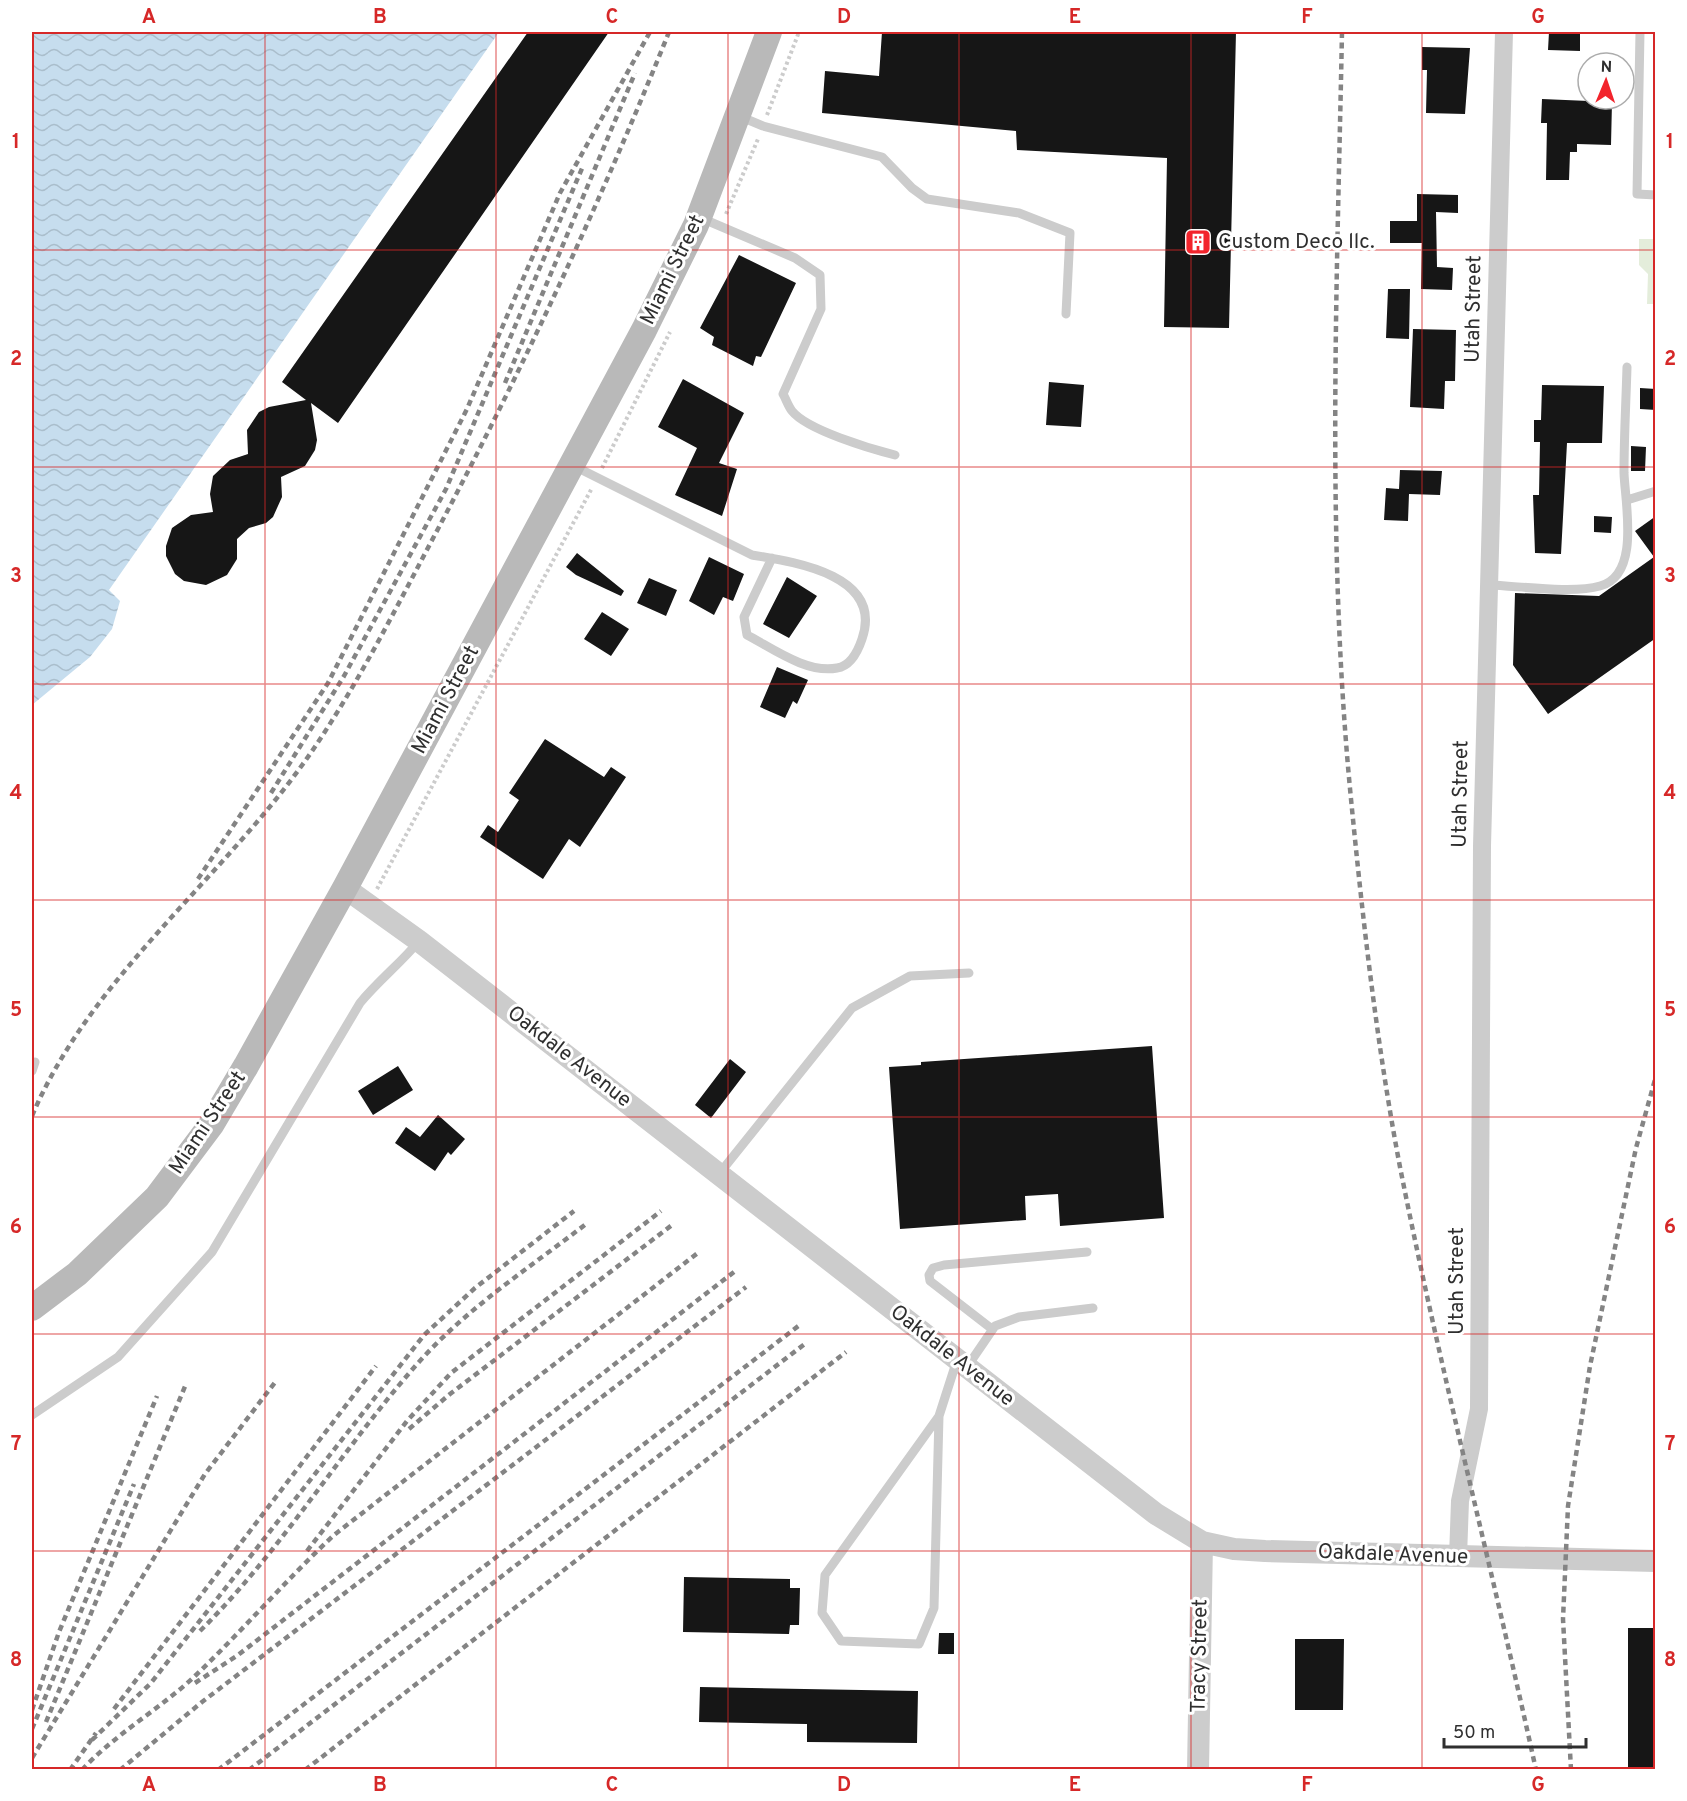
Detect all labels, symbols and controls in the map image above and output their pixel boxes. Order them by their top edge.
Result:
text: A [142,5,156,31]
text: B [373,5,387,31]
text: C [606,5,618,31]
text: D [837,5,851,31]
text: E [1069,5,1081,31]
text: F [1301,5,1313,31]
text: G [1531,5,1545,31]
north arrow [1576,51,1636,111]
text: N [1600,58,1613,78]
text: 1 [12,130,20,156]
text: 1 [1666,130,1674,156]
street label: Miami Street [635,210,711,330]
building icon: Custom Deco llc. [1183,227,1213,257]
place label: Custom Deco llc. [1218,229,1375,256]
street label: Utah Street [1460,255,1488,363]
text: 2 [10,347,22,373]
text: 2 [1664,347,1676,373]
text: 3 [10,564,22,590]
text: 3 [1664,564,1676,590]
street label: Miami Street [406,641,486,759]
street label: Utah Street [1447,740,1475,848]
text: 4 [10,781,22,807]
text: 4 [1664,781,1676,807]
text: 5 [10,998,22,1024]
text: 5 [1664,998,1676,1024]
street label: Oakdale Avenue [501,1000,637,1114]
street label: Miami Street [163,1066,253,1180]
text: 6 [10,1215,22,1241]
text: 6 [1664,1215,1676,1241]
street label: Utah Street [1444,1227,1471,1335]
street label: Oakdale Avenue [884,1299,1020,1413]
text: 7 [11,1432,21,1458]
text: 7 [1665,1432,1675,1458]
street label: Oakdale Avenue [1317,1539,1469,1571]
street label: Tracy Street [1186,1599,1214,1713]
text: 8 [10,1648,22,1674]
text: 8 [1664,1648,1676,1674]
scale bar [1444,1711,1586,1749]
text: 50 m [1453,1722,1495,1745]
text: A [142,1773,156,1799]
text: B [373,1773,387,1799]
text: C [606,1773,618,1799]
text: D [837,1773,851,1799]
text: E [1069,1773,1081,1799]
text: F [1301,1773,1313,1799]
text: G [1531,1773,1545,1799]

